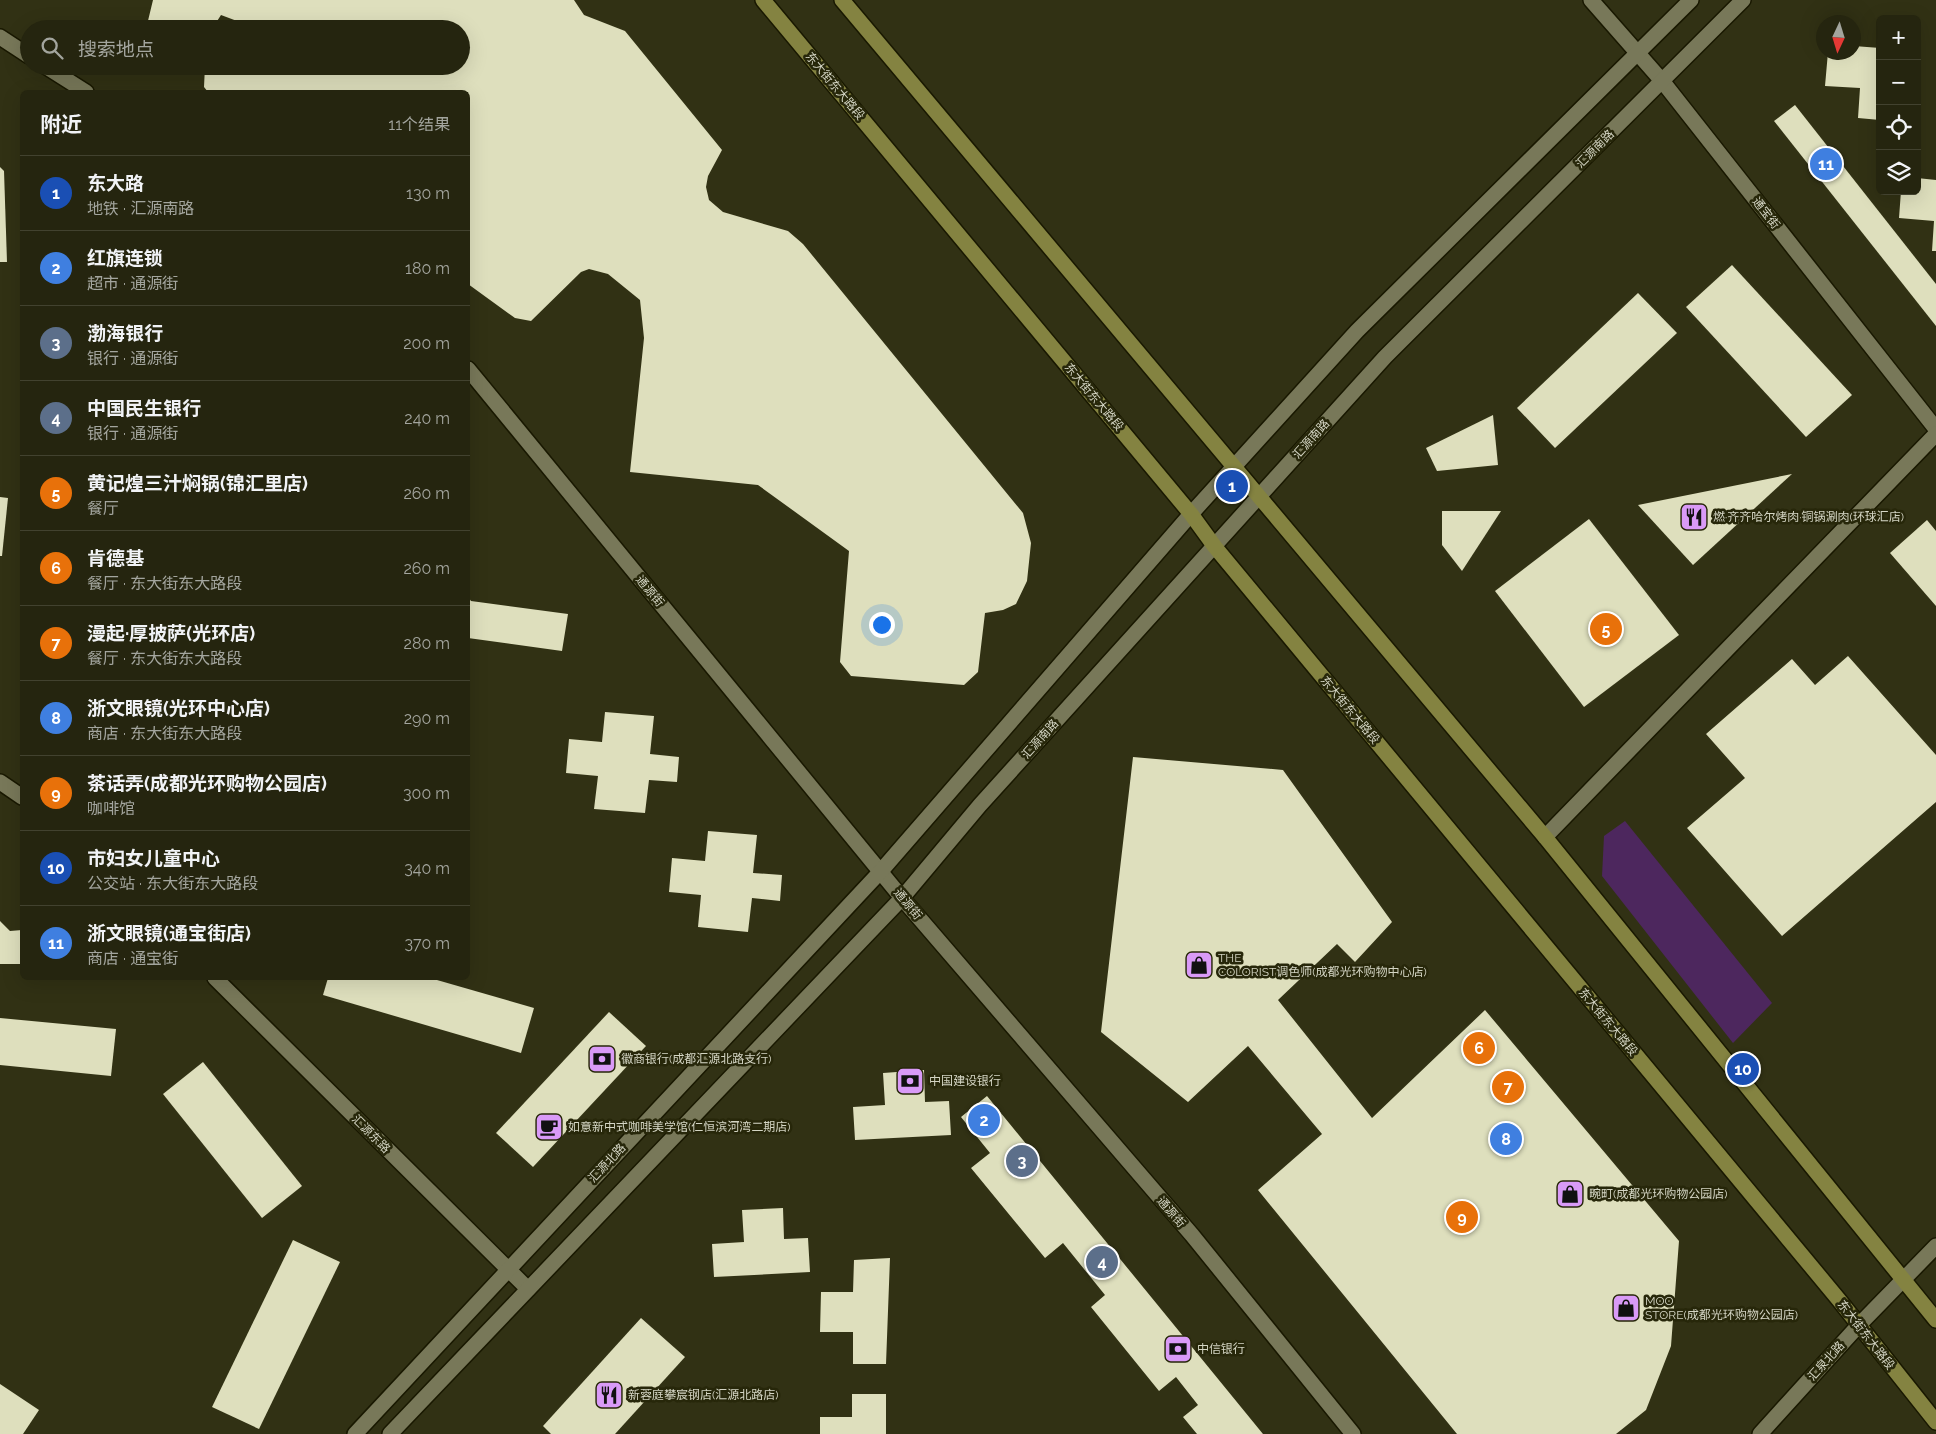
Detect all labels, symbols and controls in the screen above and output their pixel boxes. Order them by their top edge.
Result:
north arrow [1816,15,1861,60]
map controls [1876,15,1921,195]
button: + [1876,15,1921,60]
search box [20,20,470,75]
icon: search [38,34,66,62]
text: 搜索地点 [78,38,154,60]
street label: 东大街东大路段 [803,49,867,123]
button: − [1876,60,1921,105]
button: locate [1876,105,1921,150]
text: 附近 [40,112,82,137]
text: 11个结果 [388,115,450,134]
street label: 汇源南路 [1573,127,1617,171]
pin: 11 [1810,145,1842,183]
button: layers [1876,150,1921,195]
text: 东大路 [87,172,144,194]
text: 1 [52,184,60,203]
text: 130 m [406,184,450,203]
street label: 通宝街 [1749,195,1783,231]
text: 地铁 · 汇源南路 [87,199,194,218]
text: 红旗连锁 [87,247,163,269]
text: 2 [51,259,61,278]
text: 180 m [405,259,450,278]
text: 超市 · 通源街 [87,274,178,293]
text: 渤海银行 [87,322,163,344]
text: 3 [52,334,60,353]
text: 200 m [403,334,450,353]
text: 银行 · 通源街 [87,349,178,368]
street label: 东大街东大路段 [1062,360,1126,434]
text: 中国民生银行 [87,397,201,419]
text: 4 [51,409,61,428]
text: 240 m [404,409,450,428]
street label: 汇源南路 [1290,416,1332,462]
text: 银行 · 通源街 [87,424,178,443]
pin: 1 [1216,467,1248,505]
text: 黄记煌三汁焖锅(锦汇里店) [87,472,308,494]
text: 5 [52,484,60,503]
text: 260 m [403,484,450,503]
text: 餐厅 [87,499,119,518]
restaurant icon: 燃·齐齐哈尔烤肉·铜锅涮肉(环球汇店) [1679,502,1709,532]
place label: 燃·齐齐哈尔烤肉·铜锅涮肉(环球汇店) [1713,510,1904,524]
text: 肯德基 [87,547,144,569]
text: 6 [51,559,61,578]
text: 260 m [403,559,450,578]
street label: 通源街 [633,573,667,609]
text: 餐厅 · 东大街东大路段 [87,574,242,593]
pin: 5 [1590,610,1622,648]
your location [869,612,895,638]
text: 漫起·厚披萨(光环店) [87,622,255,644]
text: 7 [52,634,60,653]
text: 280 m [404,634,450,653]
text: 餐厅 · 东大街东大路段 [87,649,242,668]
street label: 东大街东大路段 [1318,673,1382,747]
text: 浙文眼镜(光环中心店) [87,697,270,719]
text: 8 [51,709,61,728]
text: 290 m [404,709,450,728]
street label: 汇源南路 [1019,716,1061,762]
text: 商店 · 东大街东大路段 [87,724,242,743]
text: 茶话弄(成都光环购物公园店) [87,772,327,794]
text: 9 [51,784,61,803]
text: 300 m [403,784,450,803]
text: 咖啡馆 [87,799,135,818]
text: 市妇女儿童中心 [87,847,220,869]
text: 10 [47,859,65,878]
text: 340 m [404,859,450,878]
text: 公交站 · 东大街东大路段 [87,874,258,893]
street label: 通源街 [891,886,925,922]
text: 浙文眼镜(通宝街店) [87,922,251,944]
text: 11 [48,934,64,953]
text: 370 m [404,934,450,953]
text: 商店 · 通宝街 [87,949,178,968]
shop icon: THE COLORIST调色师(成都光环购物中心店) [1184,950,1214,980]
place label: THE COLORIST调色师(成都光环购物中心店) [1218,951,1427,979]
street label: 东大街东大路段 [1576,985,1640,1059]
pin: 6 [1463,1029,1495,1067]
bank icon: 徽商银行(成都汇源北路支行) [587,1044,617,1074]
pin: 10 [1727,1050,1759,1088]
place label: 徽商银行(成都汇源北路支行) [621,1052,771,1066]
bank icon: 中国建设银行 [895,1066,925,1096]
pin: 7 [1492,1068,1524,1106]
place label: 中国建设银行 [929,1074,1001,1088]
pin: 2 [968,1101,1000,1139]
street label: 汇源东路 [349,1112,393,1156]
cafe icon: 如意新中式咖啡美学馆(仁恒滨河湾二期店) [534,1112,564,1142]
place label: 如意新中式咖啡美学馆(仁恒滨河湾二期店) [568,1120,790,1134]
pin: 8 [1490,1120,1522,1158]
street label: 汇源北路 [586,1141,628,1185]
pin: 3 [1006,1142,1038,1180]
shop icon: 畹町(成都光环购物公园店) [1555,1179,1585,1209]
place label: 畹町(成都光环购物公园店) [1589,1187,1727,1201]
street label: 通源街 [1154,1194,1188,1230]
pin: 9 [1446,1198,1478,1236]
pin: 4 [1086,1243,1118,1281]
shop icon: MOO STORE(成都光环购物公园店) [1611,1293,1641,1323]
place label: MOO STORE(成都光环购物公园店) [1645,1294,1798,1322]
street label: 东大街东大路段 [1835,1298,1897,1372]
bank icon: 中信银行 [1163,1334,1193,1364]
street label: 汇泉北路 [1805,1338,1847,1384]
place label: 中信银行 [1197,1342,1245,1356]
restaurant icon: 新蓉庭攀宸钢店(汇源北路店) [594,1380,624,1410]
place label: 新蓉庭攀宸钢店(汇源北路店) [628,1388,778,1402]

